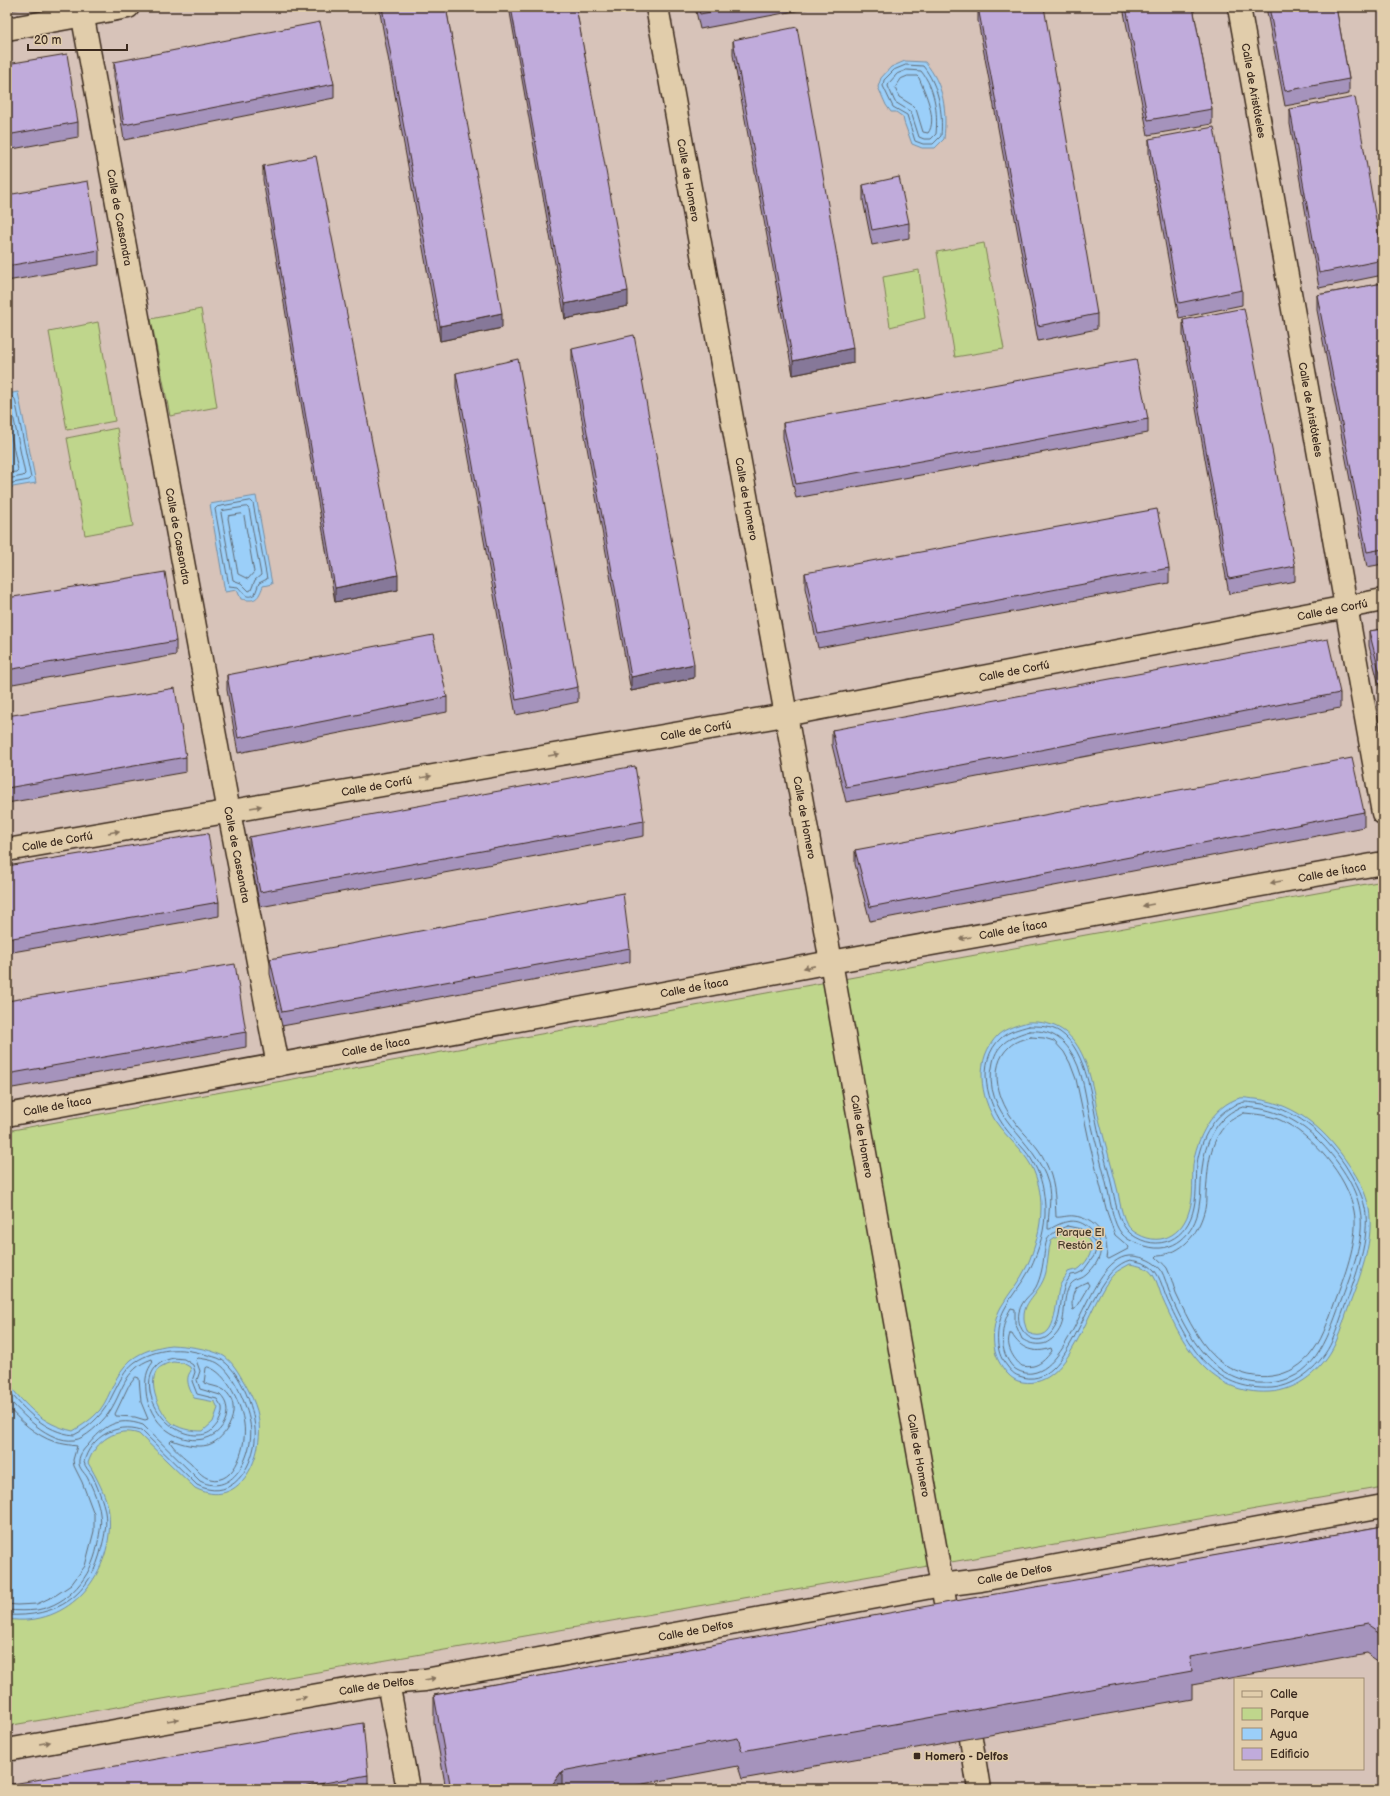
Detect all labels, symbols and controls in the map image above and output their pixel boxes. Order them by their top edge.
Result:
scale bar [28,26,127,52]
text: 20 m [34,33,61,48]
street label: Calle de Aristóteles [1239,42,1269,140]
street label: Calle de Homero [675,138,702,223]
street label: Calle de Cassandra [104,168,135,267]
street label: Calle de Aristóteles [1296,361,1326,459]
street label: Calle de Homero [733,456,761,541]
street label: Calle de Cassandra [163,487,194,585]
street label: Calle de Corfú [1296,597,1369,623]
street label: Calle de Corfú [978,658,1051,684]
street label: Calle de Corfú [659,718,732,743]
one-way arrow [548,752,560,758]
street label: Calle de Corfú [340,773,413,798]
one-way arrow [420,774,432,780]
street label: Calle de Homero [791,775,819,860]
one-way arrow [250,804,262,810]
street label: Calle de Cassandra [222,805,253,904]
one-way arrow [108,828,120,834]
street label: Calle de Corfú [21,829,94,854]
street label: Calle de Ítaca [1297,860,1367,885]
one-way arrow [1270,879,1282,885]
one-way arrow [1142,903,1154,909]
street label: Calle de Ítaca [978,917,1048,942]
one-way arrow [959,936,971,942]
one-way arrow [803,964,815,970]
street label: Calle de Ítaca [659,975,729,1000]
street label: Calle de Ítaca [341,1034,411,1059]
street label: Calle de Ítaca [22,1093,92,1118]
street label: Calle de Homero [848,1094,876,1179]
park label: Parque El Restón 2 [1056,1226,1104,1252]
street label: Calle de Homero [905,1413,933,1498]
street label: Calle de Delfos [976,1560,1053,1587]
street label: Calle de Delfos [657,1617,734,1644]
street label: Calle de Delfos [338,1674,415,1698]
one-way arrow [424,1676,436,1682]
legend [1234,1678,1364,1770]
text: Calle [1270,1687,1298,1702]
one-way arrow [295,1695,308,1701]
text: Parque [1270,1707,1309,1722]
one-way arrow [167,1717,180,1723]
text: Agua [1270,1727,1298,1742]
one-way arrow [39,1740,52,1746]
text: Edificio [1270,1747,1310,1762]
place label: Homero - Delfos [925,1750,1009,1763]
marker: Homero - Delfos [912,1751,922,1761]

